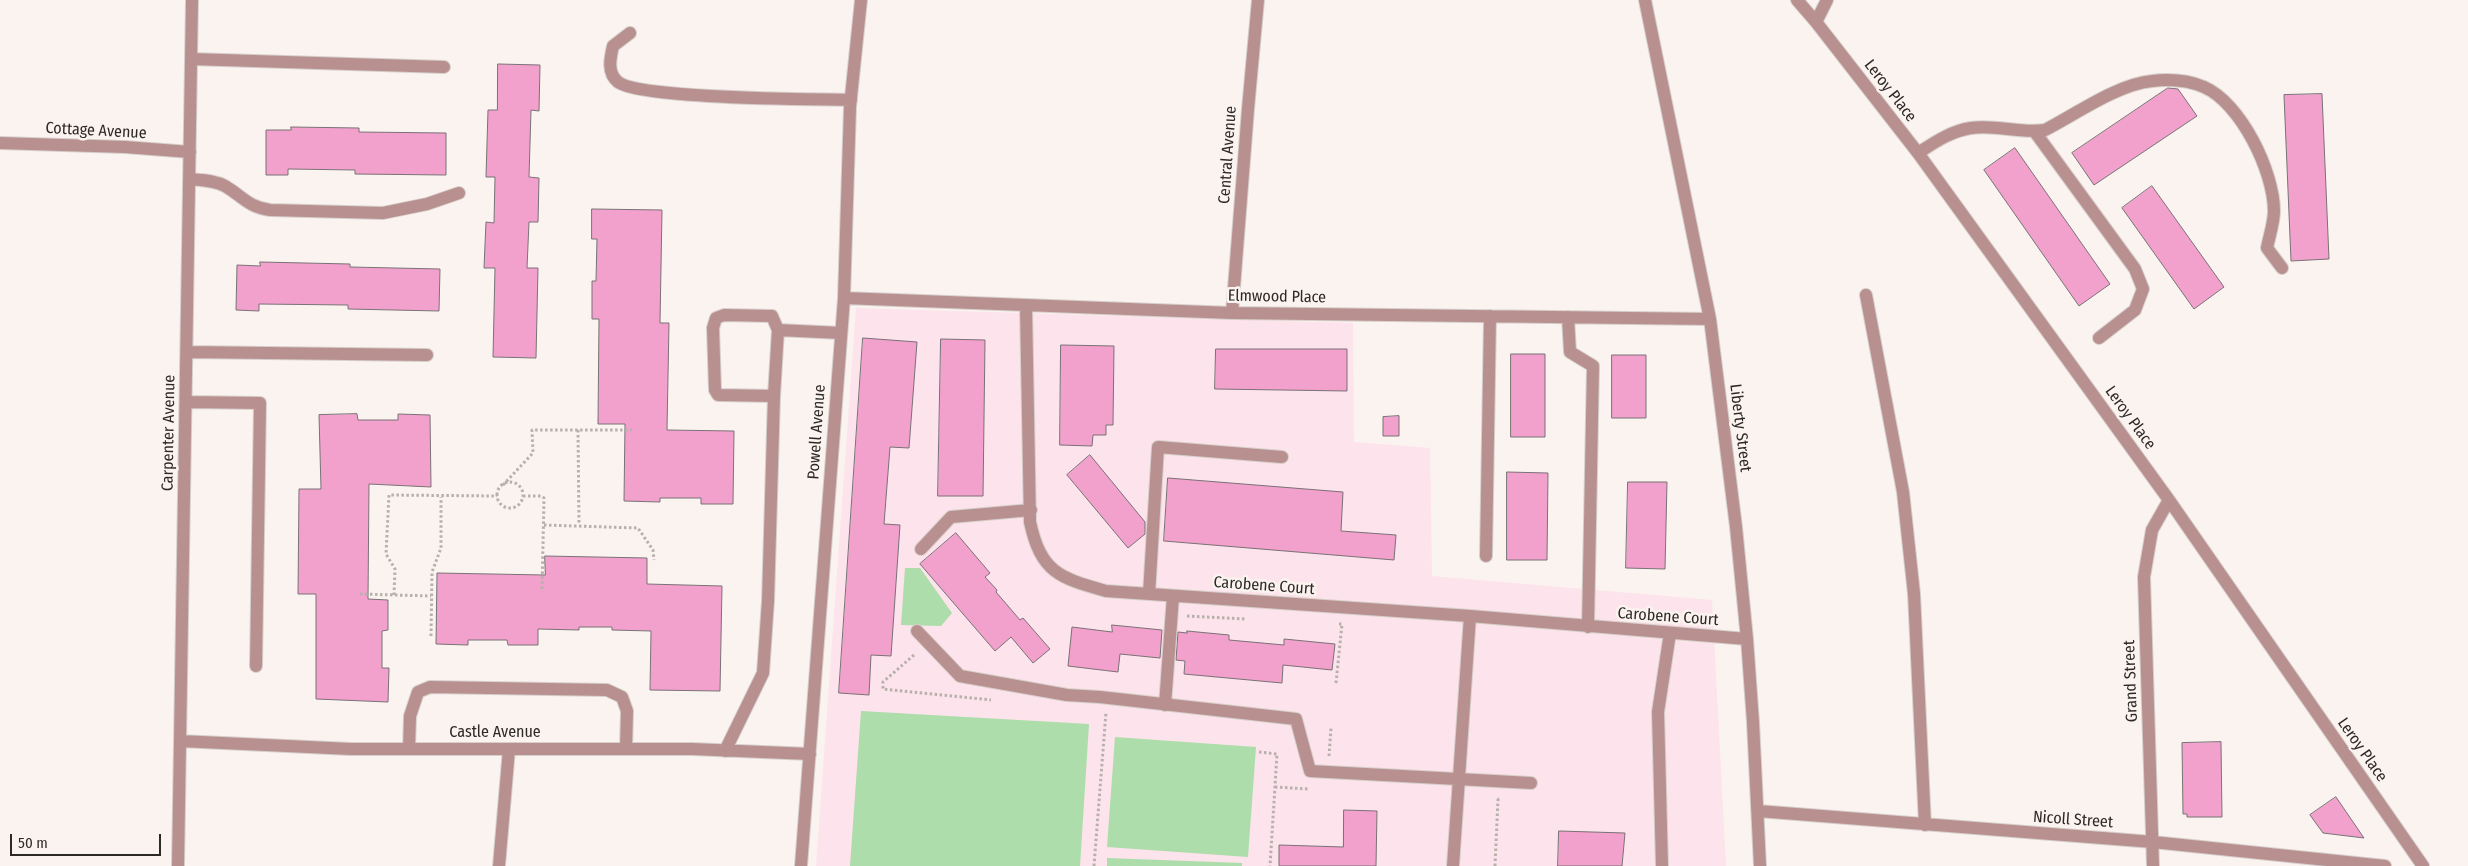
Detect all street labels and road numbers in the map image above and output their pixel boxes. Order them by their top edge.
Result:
street label: Leroy Place [1860,56,1920,126]
street label: Central Avenue [1215,105,1241,205]
street label: Cottage Avenue [45,119,147,143]
street label: Elmwood Place [1228,287,1326,307]
street label: Carpenter Avenue [158,375,180,491]
street label: Liberty Street [1725,383,1755,473]
street label: Leroy Place [2101,383,2159,453]
street label: Powell Avenue [804,384,830,480]
street label: Carobene Court [1213,573,1315,599]
street label: Carobene Court [1617,604,1719,630]
street label: Grand Street [2120,640,2142,722]
street label: Leroy Place [2333,714,2391,786]
street label: Castle Avenue [449,723,541,743]
street label: Nicoll Street [2032,808,2114,832]

